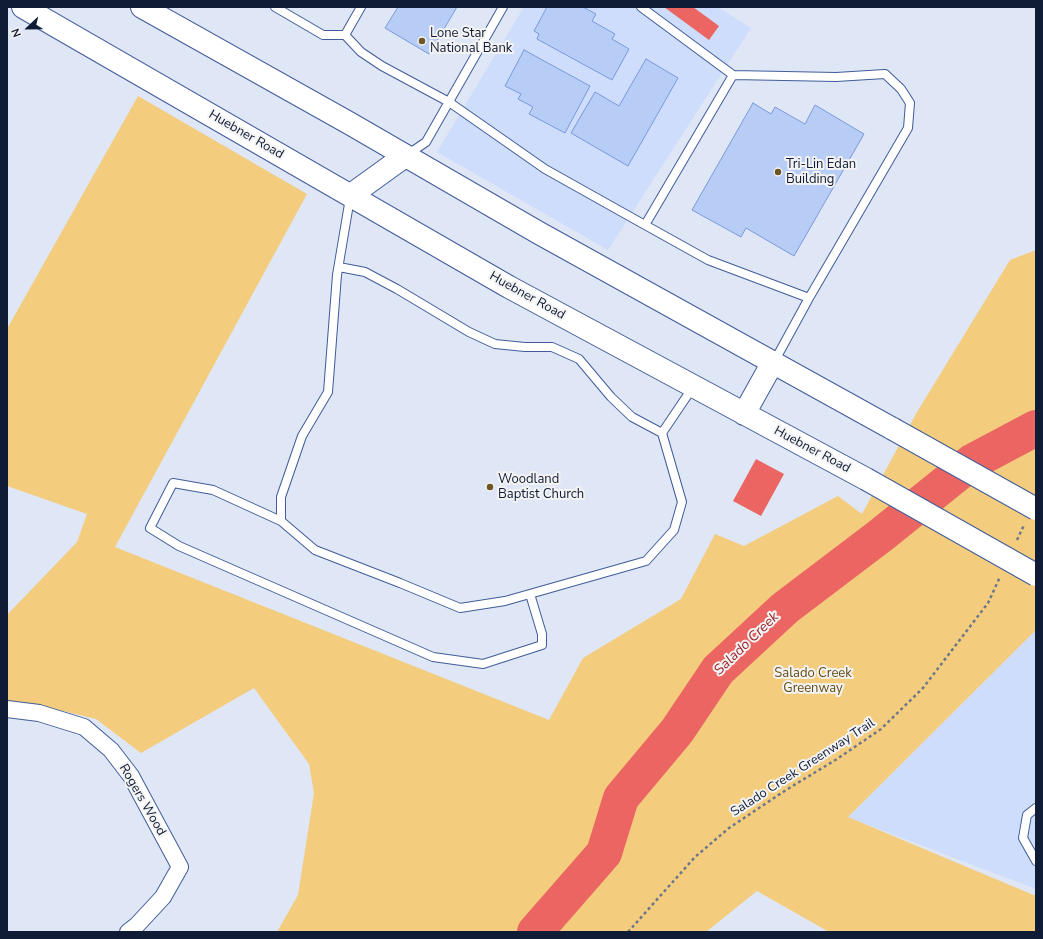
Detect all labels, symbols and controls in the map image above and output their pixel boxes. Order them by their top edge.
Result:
north arrow [8,8,48,48]
text: N [8,26,25,39]
place label: Lone Star National Bank [430,26,512,57]
marker: Lone Star National Bank [417,36,427,46]
street label: Huebner Road [206,107,286,163]
place label: Tri-Lin Edan Building [786,157,856,188]
marker: Tri-Lin Edan Building [773,167,783,177]
street label: Huebner Road [486,269,568,323]
street label: Huebner Road [771,423,853,477]
place label: Woodland Baptist Church [498,472,584,503]
marker: Woodland Baptist Church [485,482,495,492]
water label: Salado Creek [711,609,783,679]
park label: Salado Creek Greenway [774,666,852,697]
street label: Salado Creek Greenway Trail [728,716,878,820]
street label: Rogers Wood [115,761,169,839]

